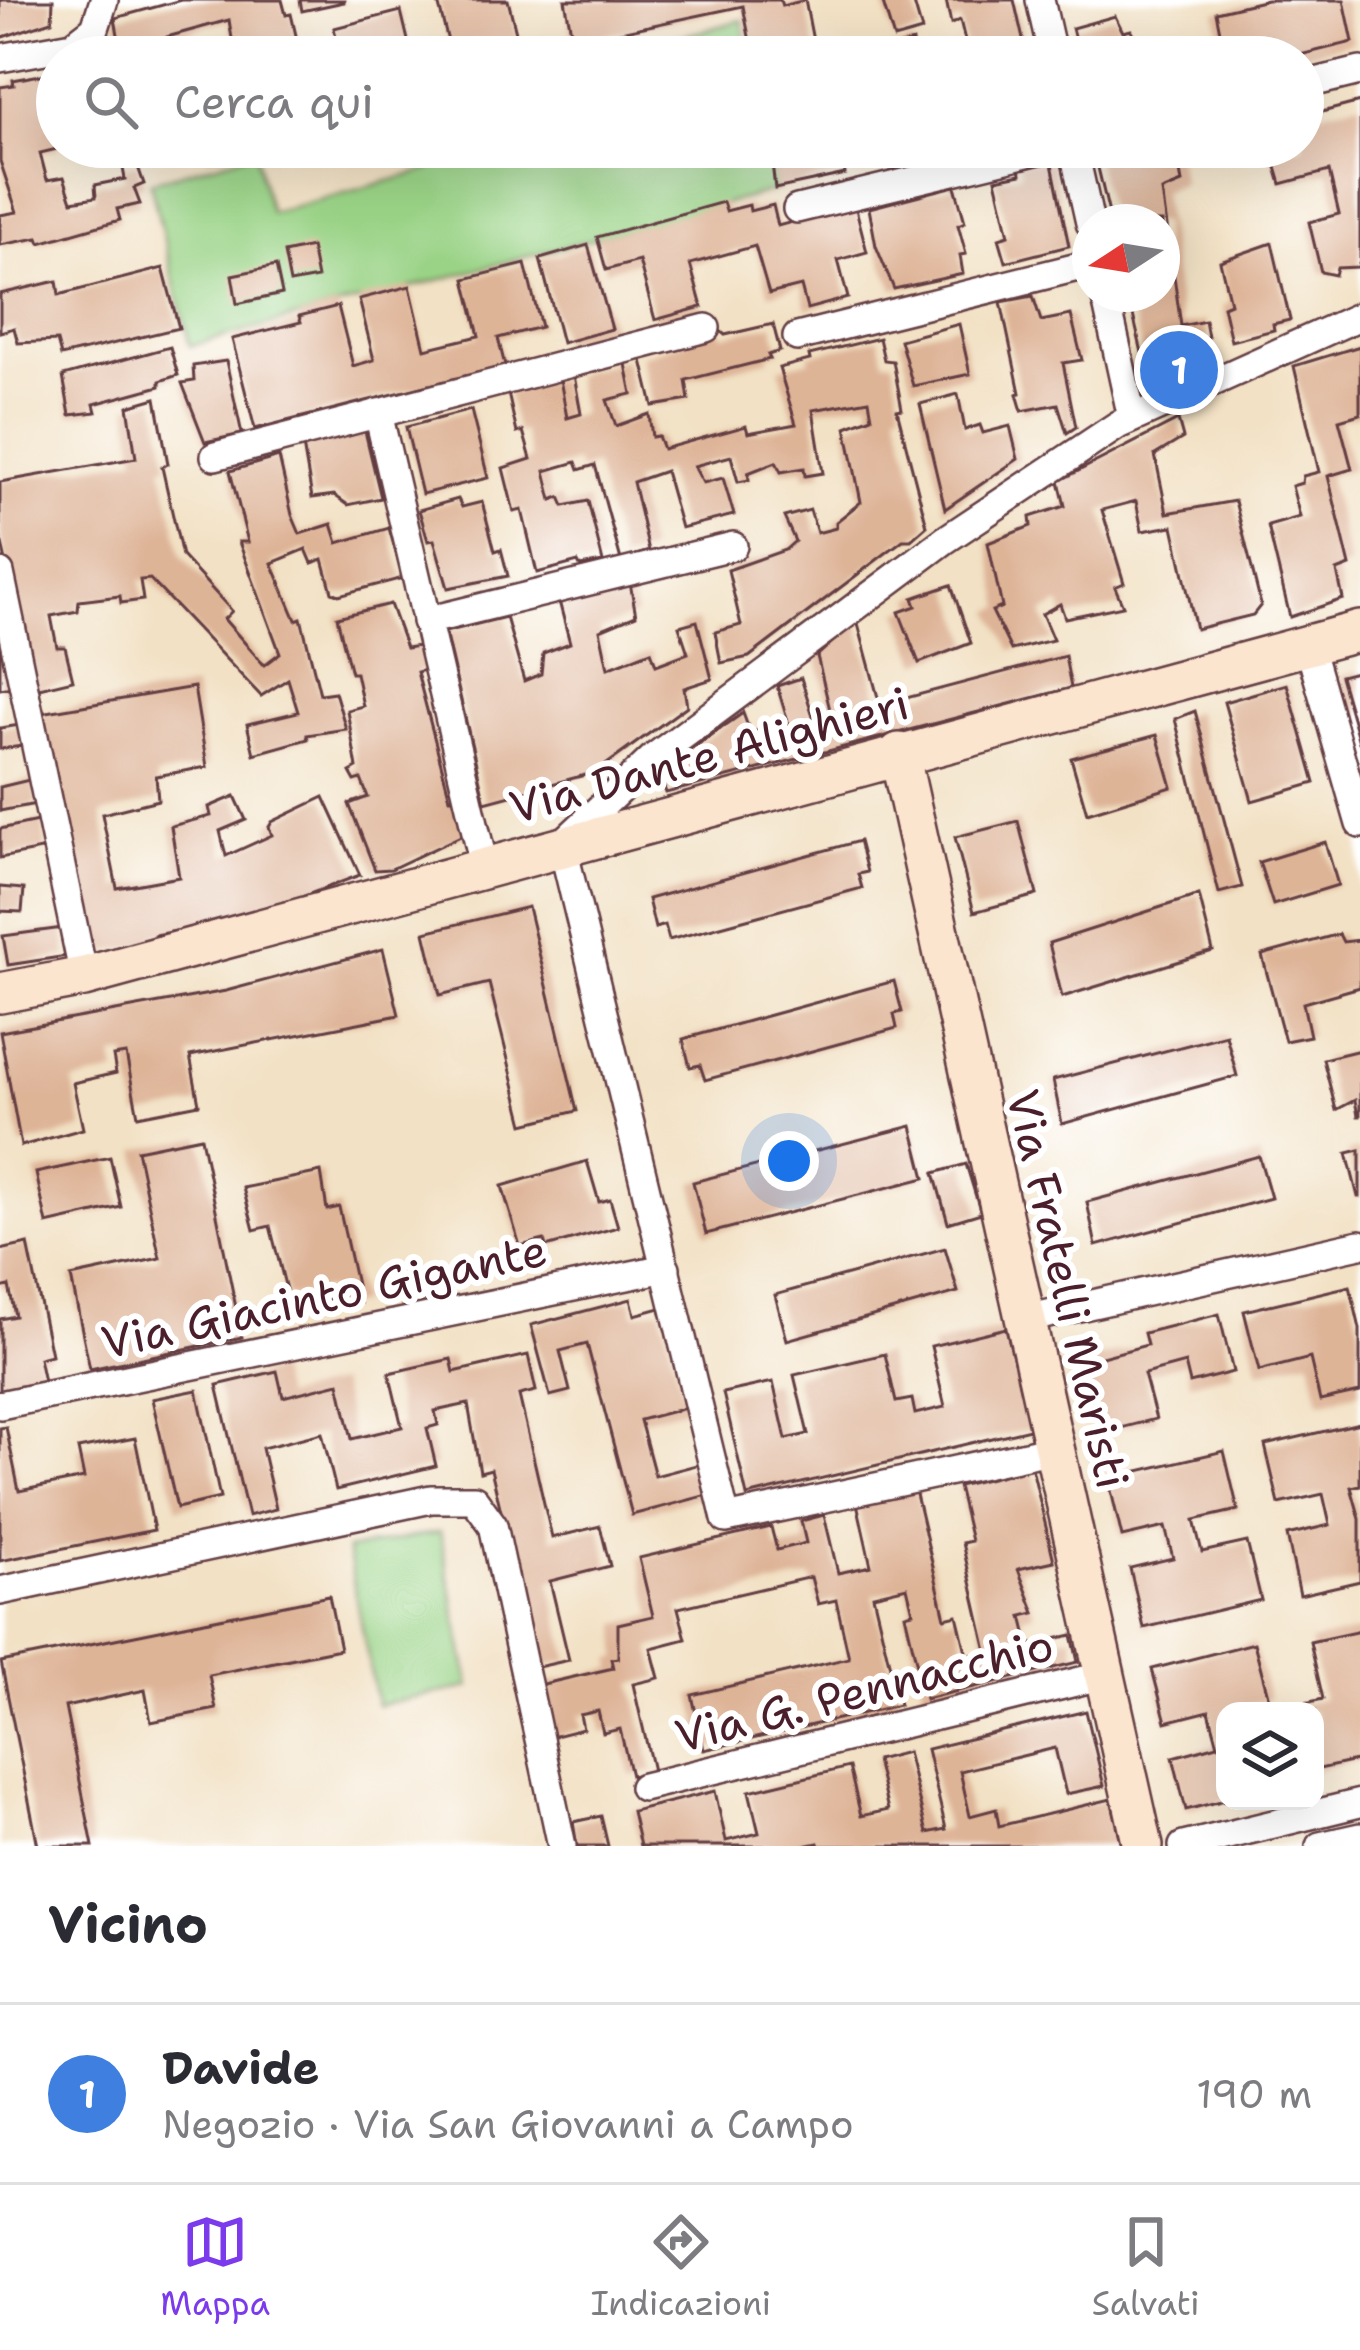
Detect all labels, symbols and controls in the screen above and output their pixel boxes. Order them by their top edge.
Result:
search box [36,36,1324,168]
icon: search [78,69,144,135]
text: Cerca qui [174,72,374,132]
north arrow [1072,204,1180,312]
pin: 1 [1140,325,1218,415]
street label: Via Dante Alighieri [503,673,915,837]
street label: Via Fratelli Maristi [993,1084,1143,1494]
your location [759,1131,819,1191]
street label: Via Giacinto Gigante [96,1219,552,1373]
street label: Via G. Pennacchio [669,1614,1059,1766]
map controls [1216,1702,1324,1810]
button: layers [1216,1702,1324,1810]
text: Vicino [48,1890,208,1958]
text: Davide [162,2038,320,2098]
text: 1 [78,2068,96,2120]
text: 190 m [1196,2068,1312,2120]
text: Negozio · Via San Giovanni a Campo [162,2098,854,2150]
tab: Mappa [160,2209,270,2326]
tab: Indicazioni [591,2209,771,2326]
tab: Salvati [1092,2209,1200,2326]

